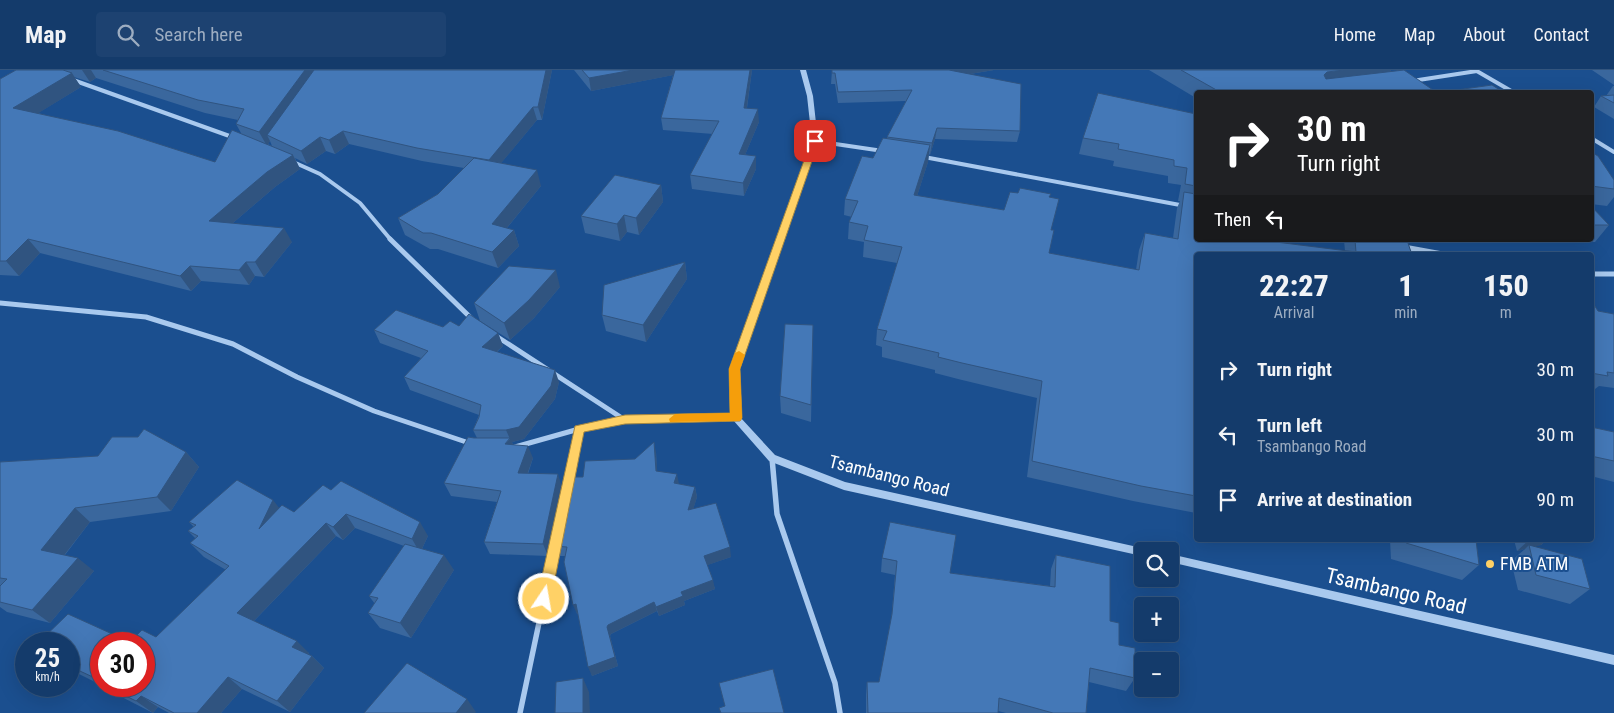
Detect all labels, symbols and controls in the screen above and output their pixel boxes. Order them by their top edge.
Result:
search box [96,12,446,57]
text: Map [25,21,66,49]
icon: search [114,21,142,49]
text: Search here [154,23,243,46]
text: Home [1334,24,1376,45]
text: Map [1404,24,1435,45]
text: About [1463,24,1505,45]
text: Contact [1533,24,1589,45]
text: 30 m [1297,109,1366,150]
icon: right [1214,110,1279,175]
pin [794,120,836,162]
icon: arrive [801,127,829,155]
text: Turn right [1297,151,1380,176]
icon: left [1261,205,1289,233]
text: Then [1214,208,1251,231]
text: 22:27 [1259,268,1329,303]
text: 1 [1398,268,1413,303]
text: 150 [1483,268,1529,303]
text: Arrival [1274,303,1314,322]
text: min [1394,303,1418,322]
text: m [1500,303,1512,322]
icon: right [1214,356,1242,384]
text: Turn right [1257,358,1332,381]
text: 30 m [1537,358,1574,381]
text: Turn left [1257,414,1322,437]
icon: left [1214,421,1242,449]
text: 30 m [1537,423,1574,446]
text: Tsambango Road [1257,437,1366,456]
street label: Tsambango Road [827,450,951,501]
icon: arrive [1214,486,1242,514]
text: Arrive at destination [1257,488,1412,511]
text: 90 m [1537,488,1574,511]
map controls [1134,542,1179,697]
button: search [1134,542,1179,587]
place label: FMB ATM [1500,553,1568,574]
marker: FMB ATM [1484,558,1496,570]
street label: Tsambango Road [1323,563,1469,619]
position arrow [517,572,569,624]
button: + [1134,597,1179,642]
speed limit sign: 30 [90,632,155,697]
text: 25 [35,644,60,673]
button: − [1134,652,1179,697]
text: km/h [35,670,60,684]

